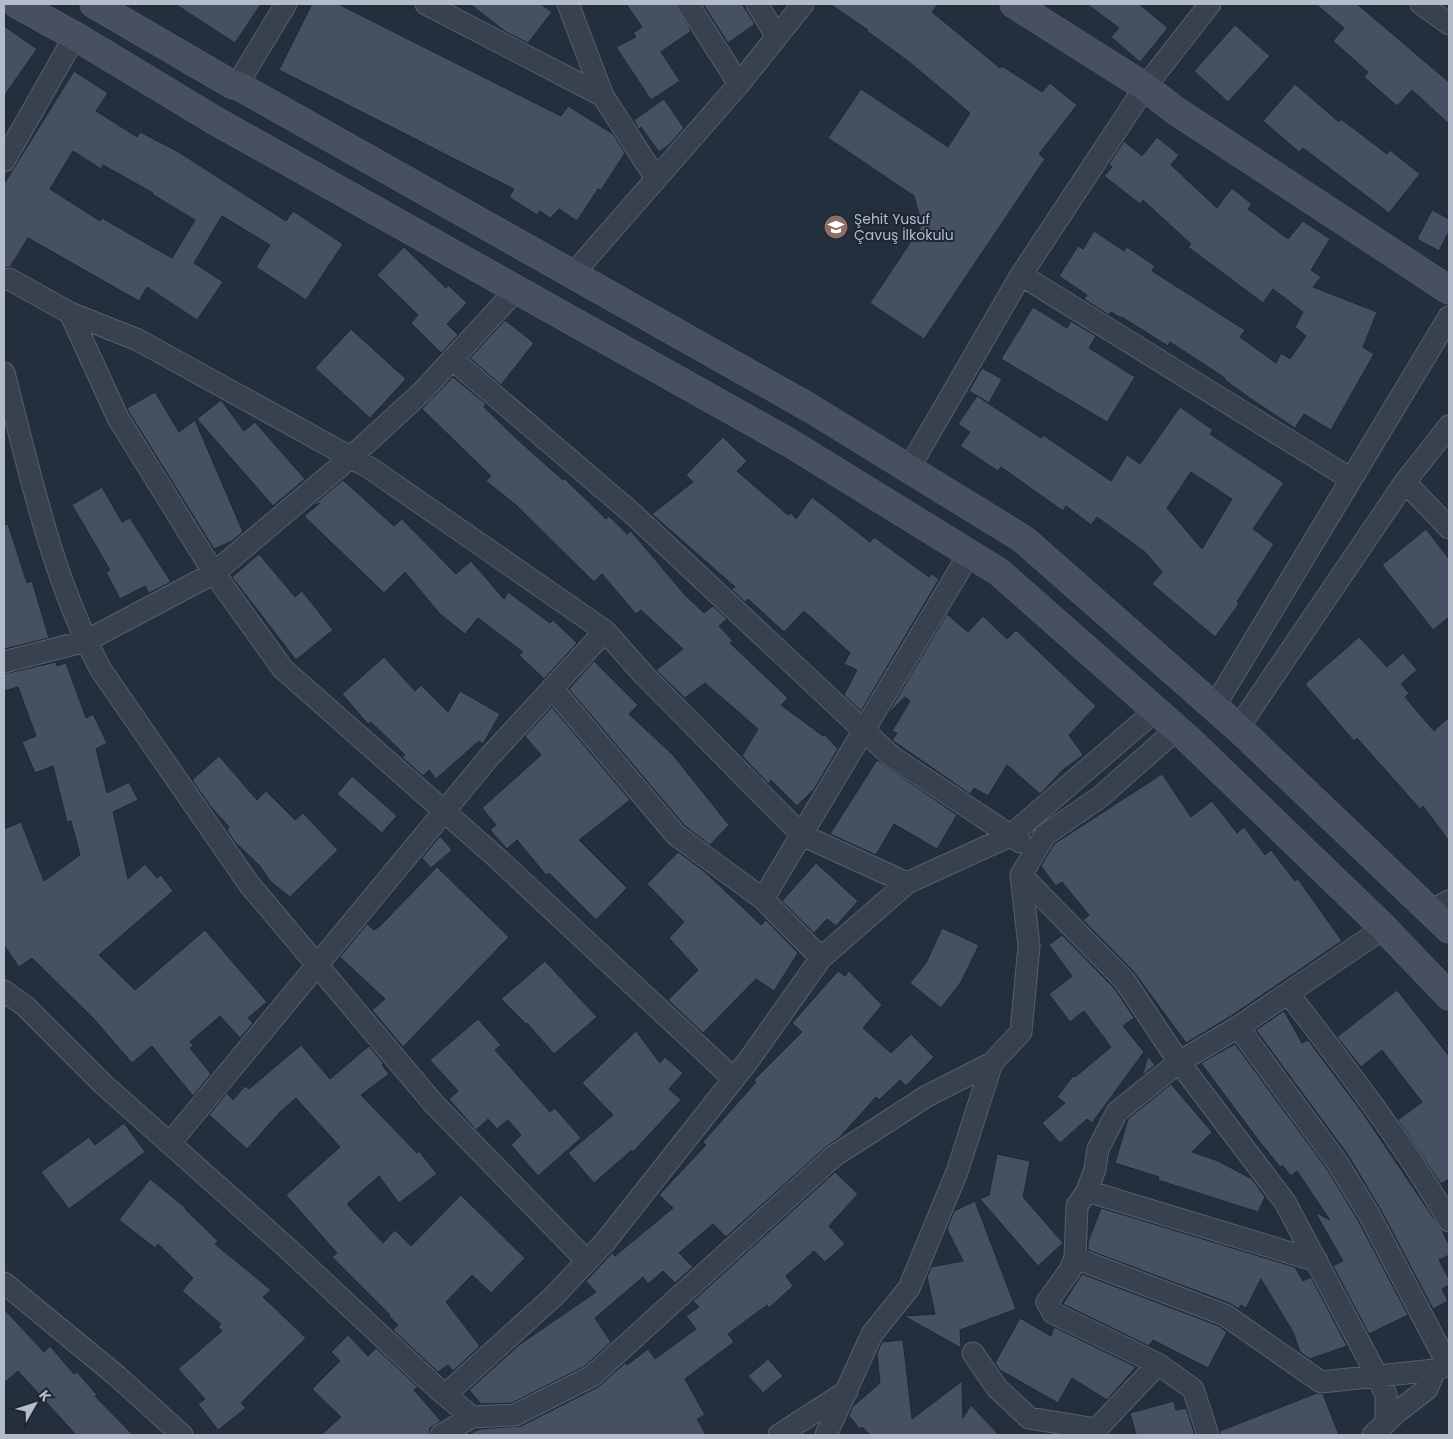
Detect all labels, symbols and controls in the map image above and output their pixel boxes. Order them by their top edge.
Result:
place label: Şehit Yusuf Çavuş İlkokulu [854,209,954,245]
school or university icon: Şehit Yusuf Çavuş İlkokulu [823,214,849,240]
north arrow [10,1379,60,1429]
text: K [34,1386,56,1406]

